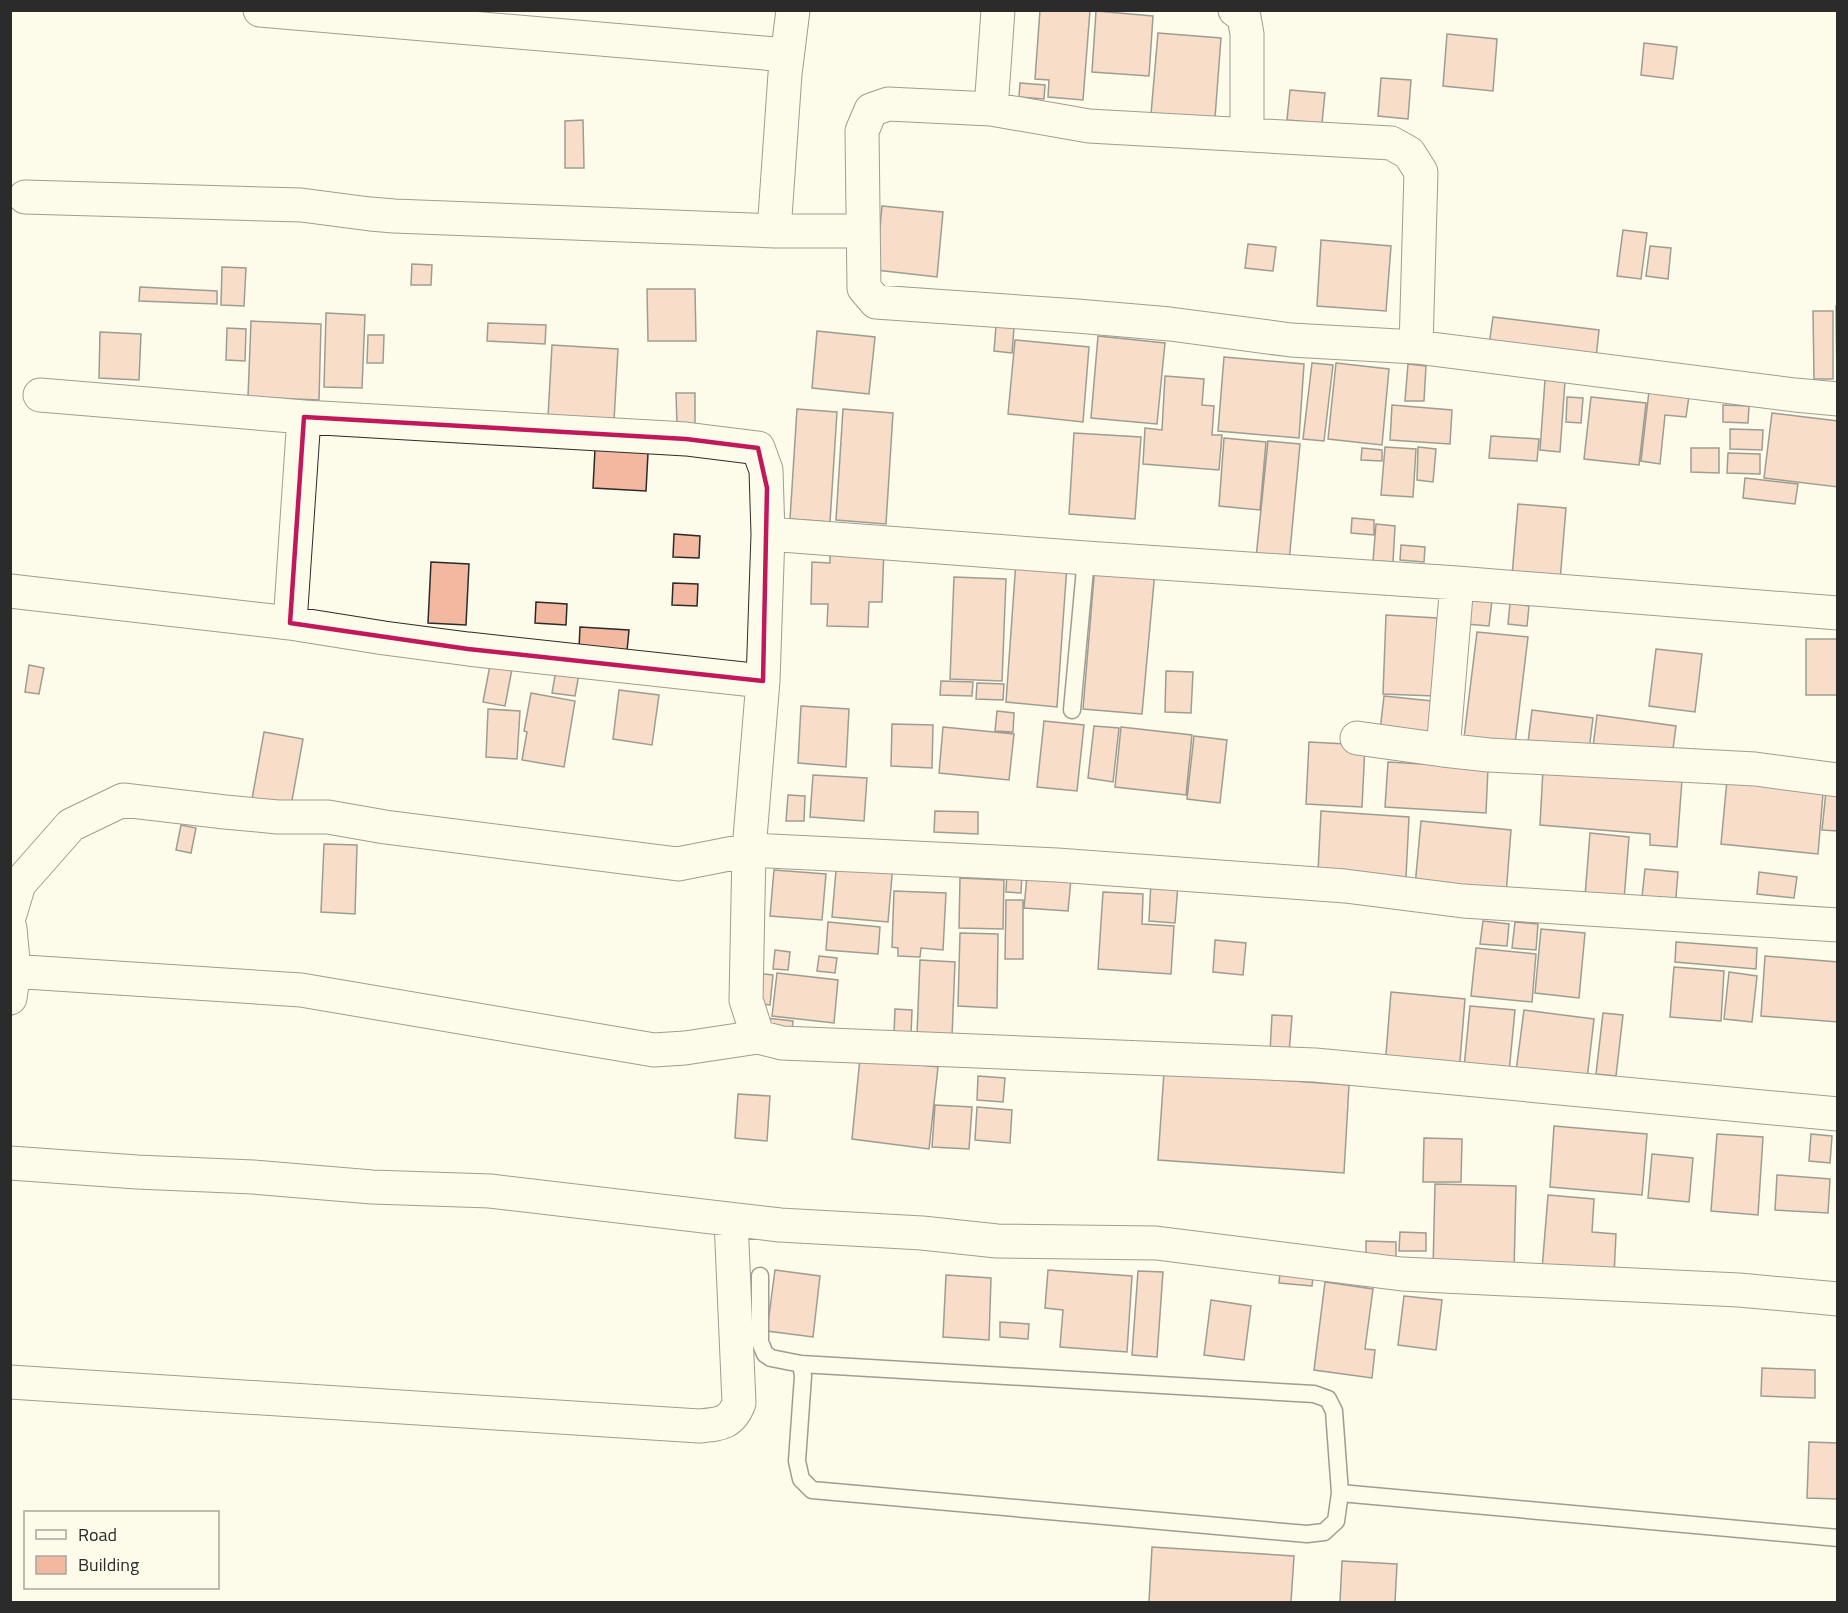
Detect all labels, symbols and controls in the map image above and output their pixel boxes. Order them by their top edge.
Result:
legend [24,1511,219,1589]
text: Road [78,1521,117,1548]
text: Building [78,1551,139,1578]

